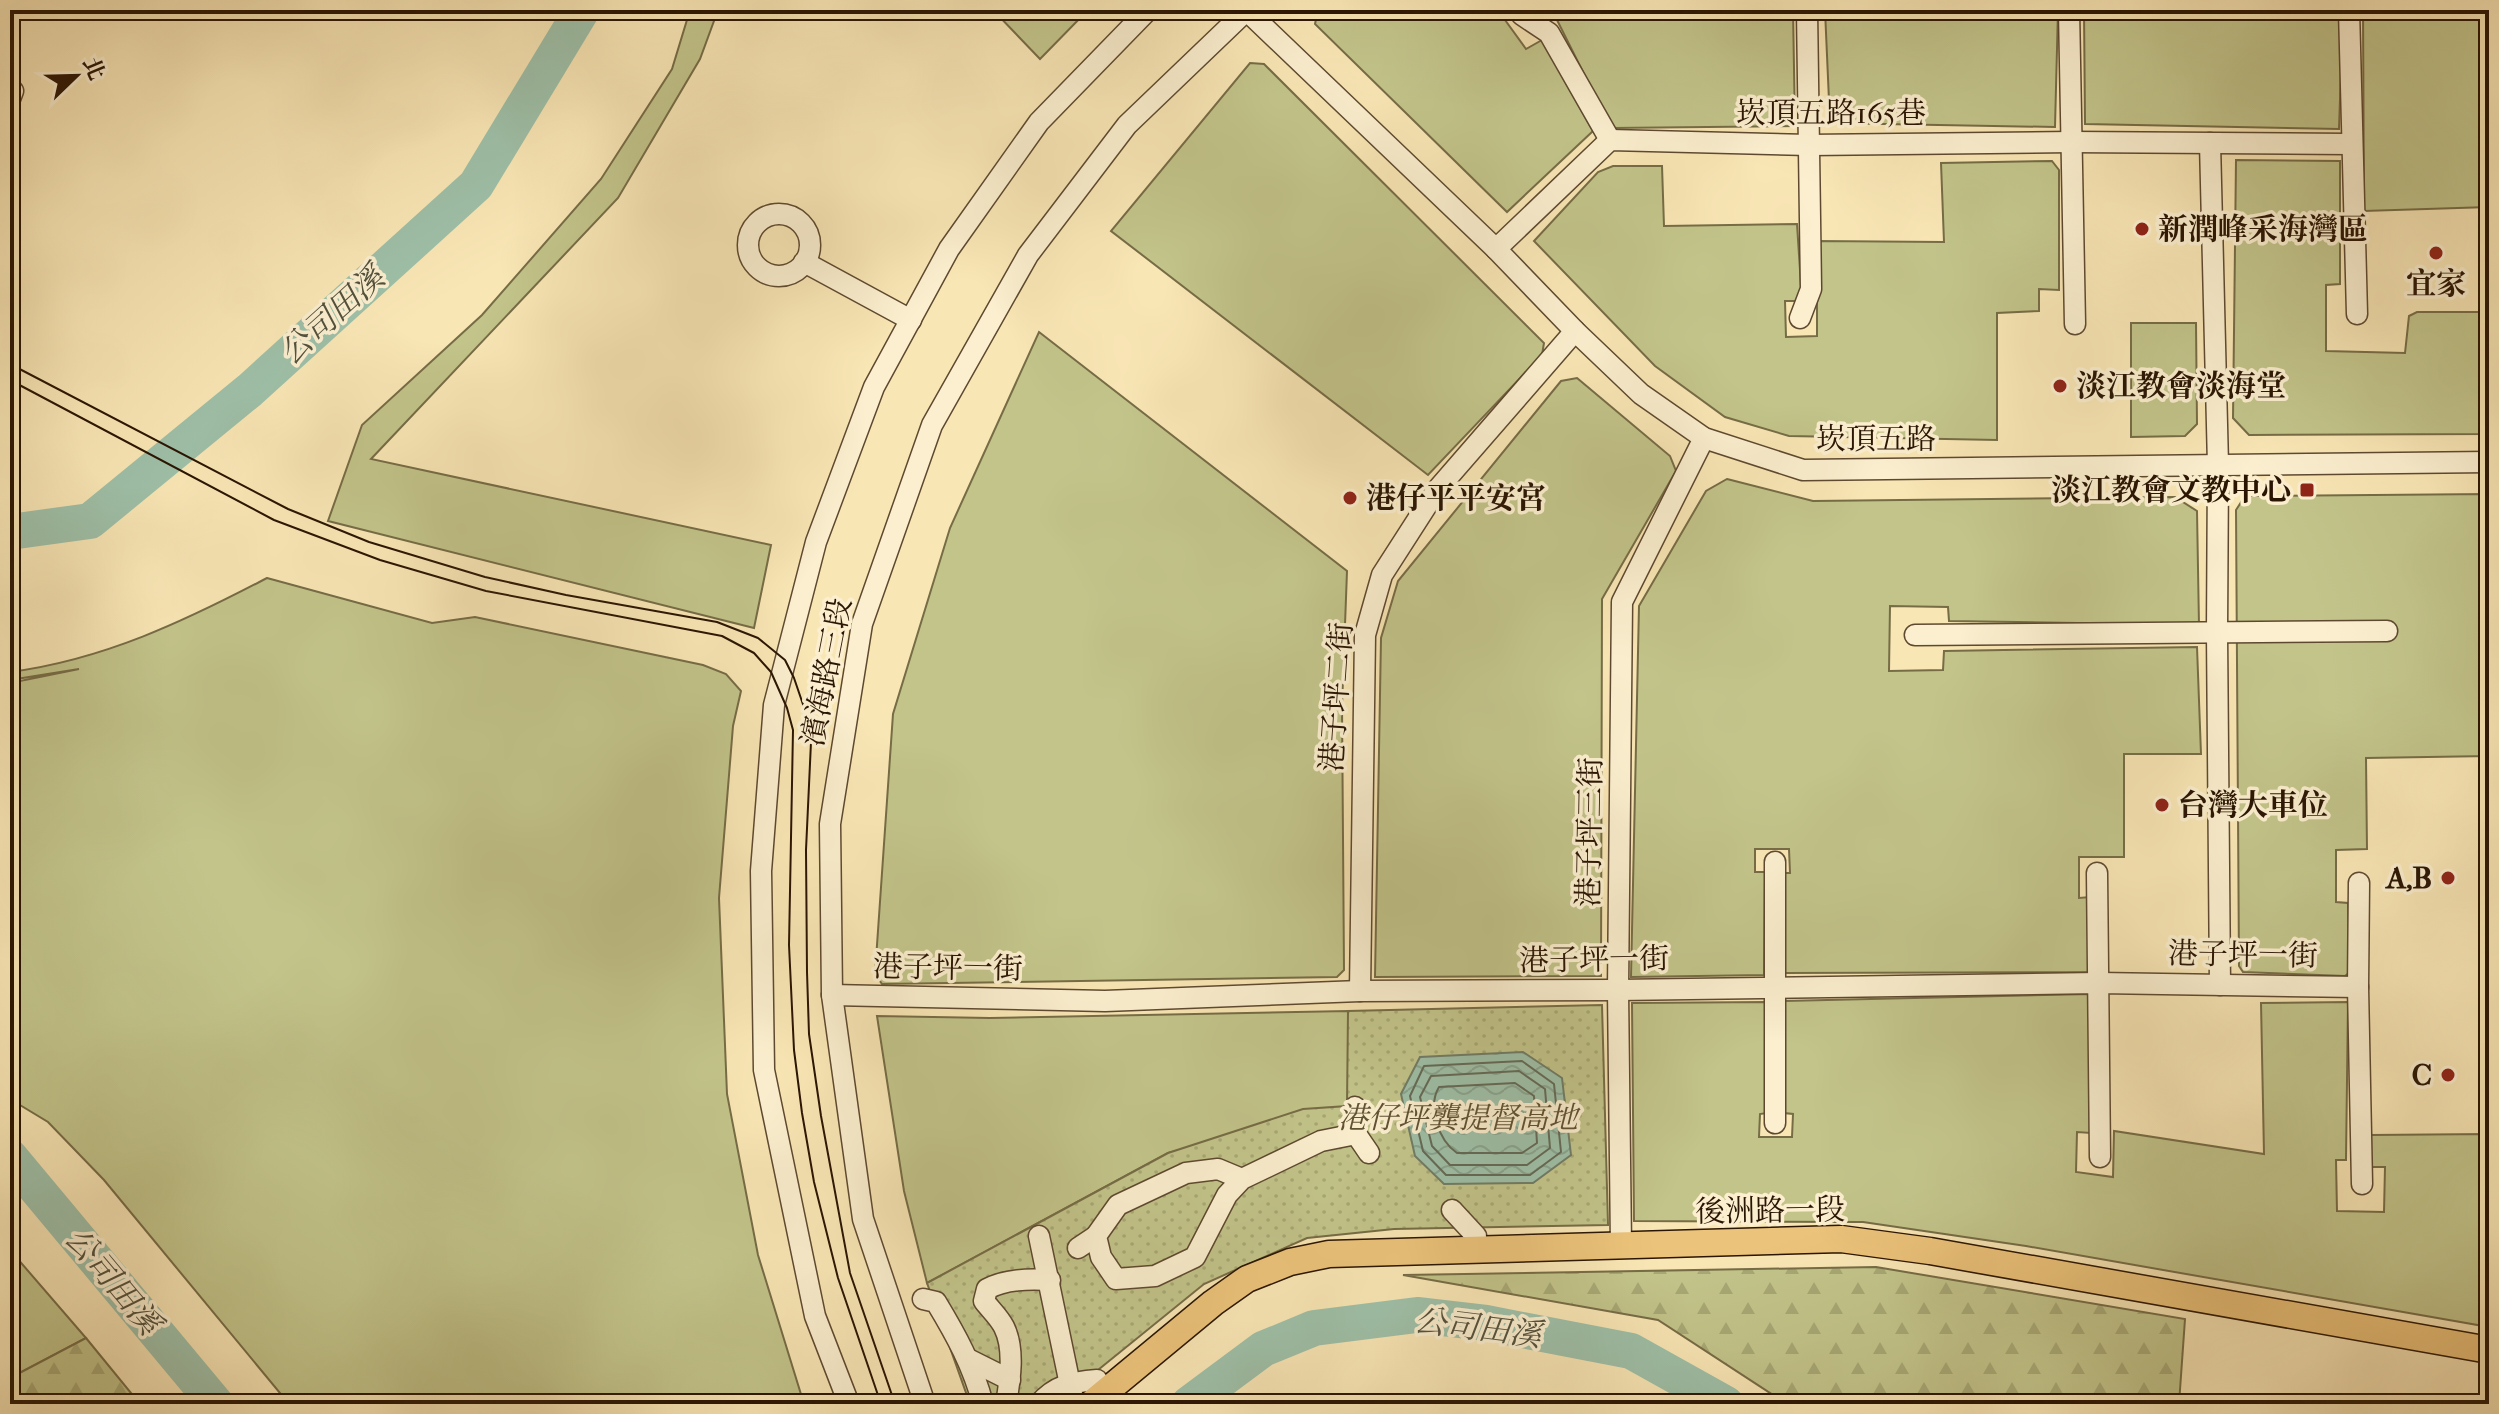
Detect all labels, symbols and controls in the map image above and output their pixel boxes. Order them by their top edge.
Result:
north arrow [36,36,116,116]
text: 北 [77,53,110,84]
street label: 崁頂五路165巷 [1736,96,1926,131]
place label: 新潤峰采海灣區 [2158,212,2368,247]
marker: 新潤峰采海灣區 [2133,220,2151,238]
marker: 宜家 [2427,244,2445,262]
water label: 公司田溪 [272,256,394,372]
place label: 宜家 [2406,267,2466,302]
place label: 淡江教會淡海堂 [2076,369,2286,404]
marker: 淡江教會淡海堂 [2051,377,2069,395]
street label: 崁頂五路 [1816,422,1936,457]
place label: 淡江教會文教中心 [2051,473,2291,508]
place label: 港仔平平安宮 [1366,481,1546,516]
marker: 淡江教會文教中心 [2298,481,2316,499]
marker: 港仔平平安宮 [1341,489,1359,507]
street label: 濱海路三段 [796,595,858,749]
street label: 港子坪二街 [1314,621,1360,773]
street label: 港子坪三街 [1571,757,1609,907]
place label: 台灣大車位 [2178,788,2328,823]
marker: 台灣大車位 [2153,796,2171,814]
place label: A,B [2384,861,2432,896]
marker: A,B [2439,869,2457,887]
street label: 港子坪一街 [2168,936,2318,974]
street label: 港子坪一街 [1519,941,1669,979]
street label: 港子坪一街 [873,949,1023,987]
place label: C [2412,1058,2432,1093]
marker: C [2439,1066,2457,1084]
park label: 港仔坪龔提督高地 [1338,1101,1581,1136]
street label: 後洲路一段 [1695,1192,1845,1230]
water label: 公司田溪 [58,1220,170,1344]
water label: 公司田溪 [1412,1302,1547,1355]

